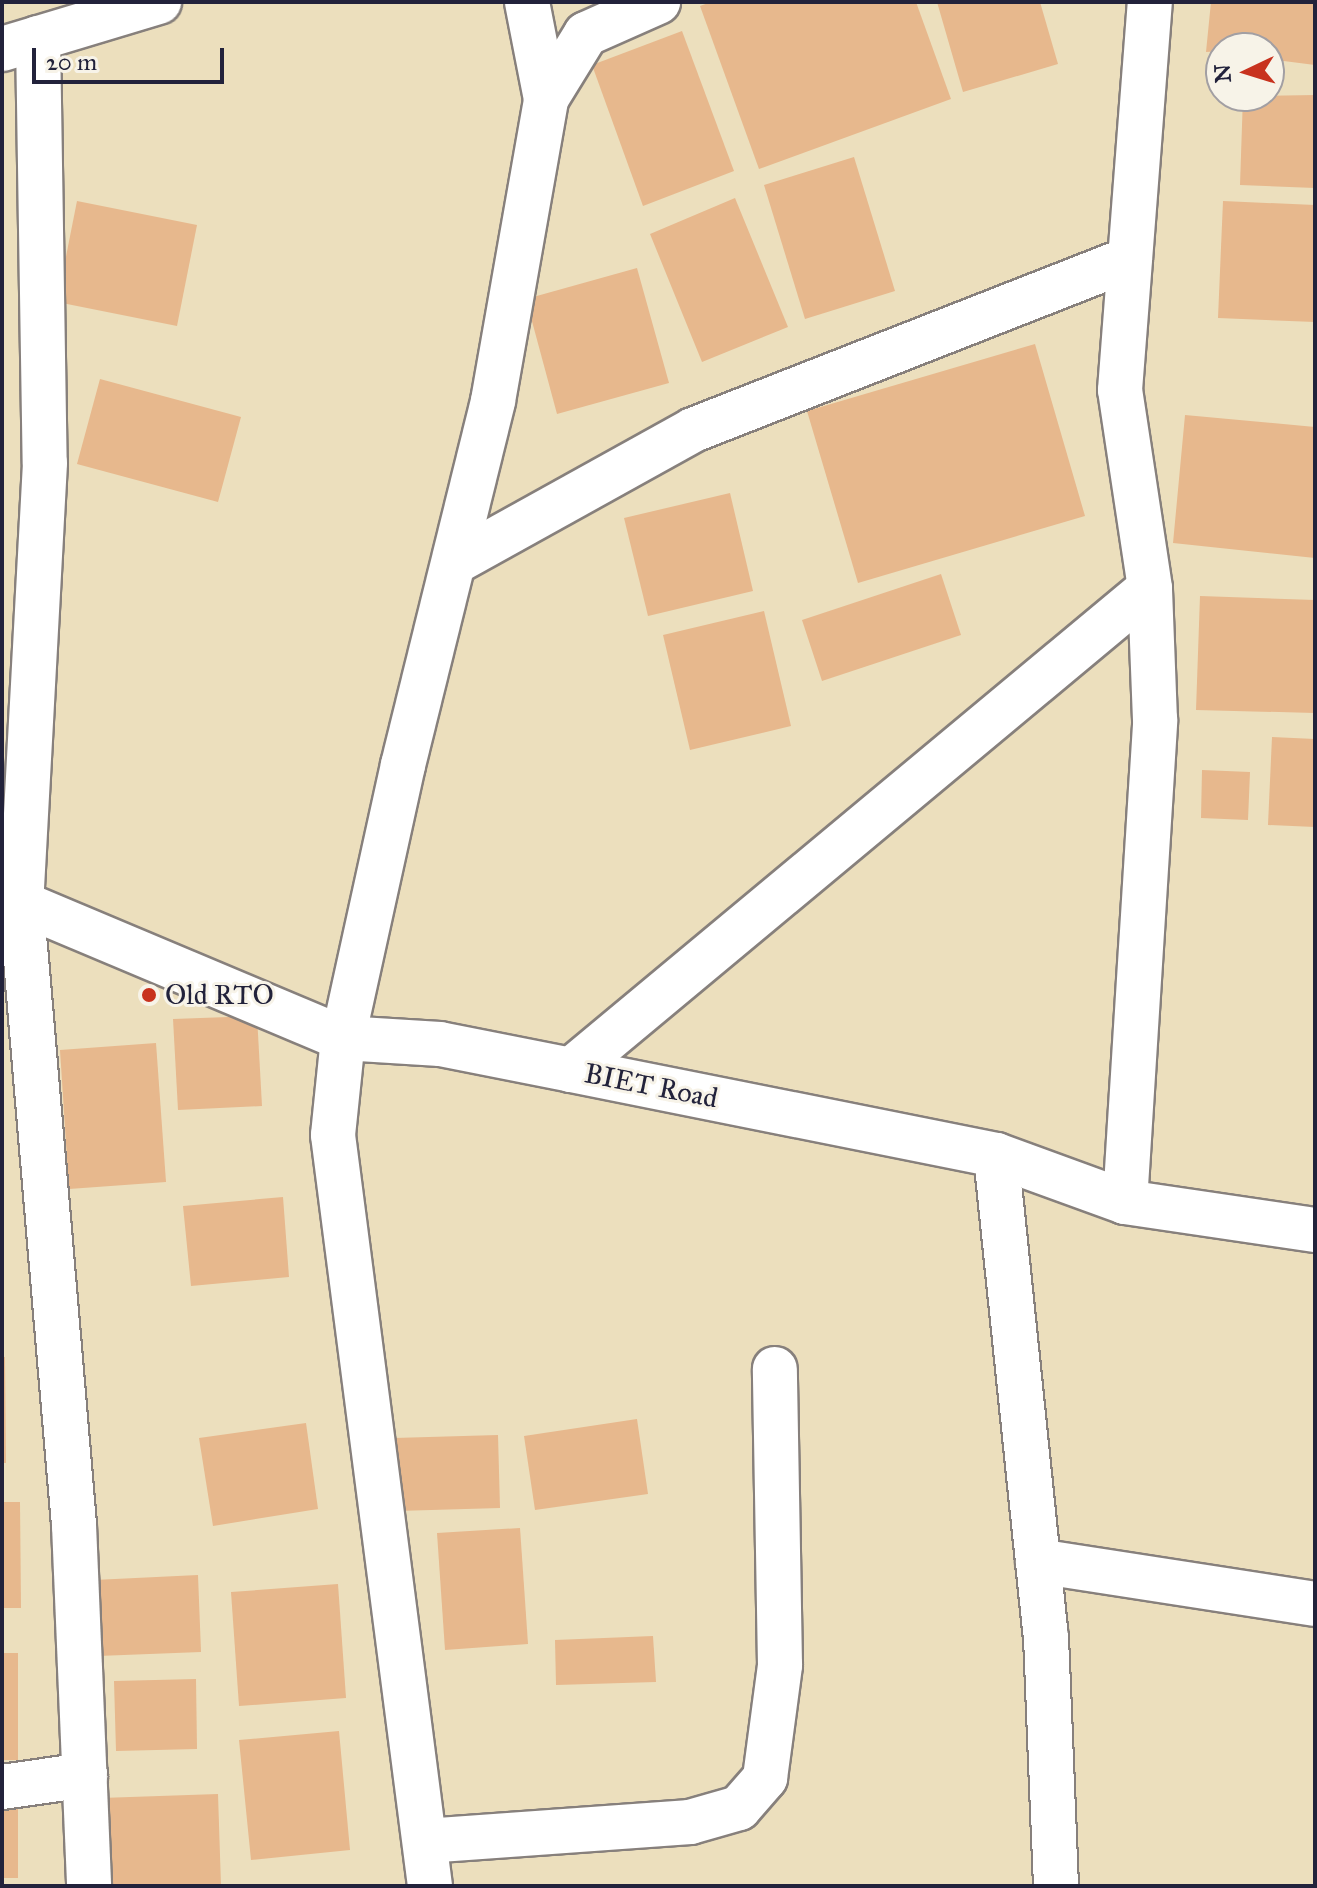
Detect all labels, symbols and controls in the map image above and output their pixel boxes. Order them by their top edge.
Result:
scale bar [36,32,228,82]
north arrow [1205,32,1285,112]
text: 20 m [46,47,97,77]
text: N [1208,63,1237,84]
place label: Old RTO [165,978,274,1012]
marker: Old RTO [140,986,158,1004]
street label: BIET Road [581,1057,721,1115]

